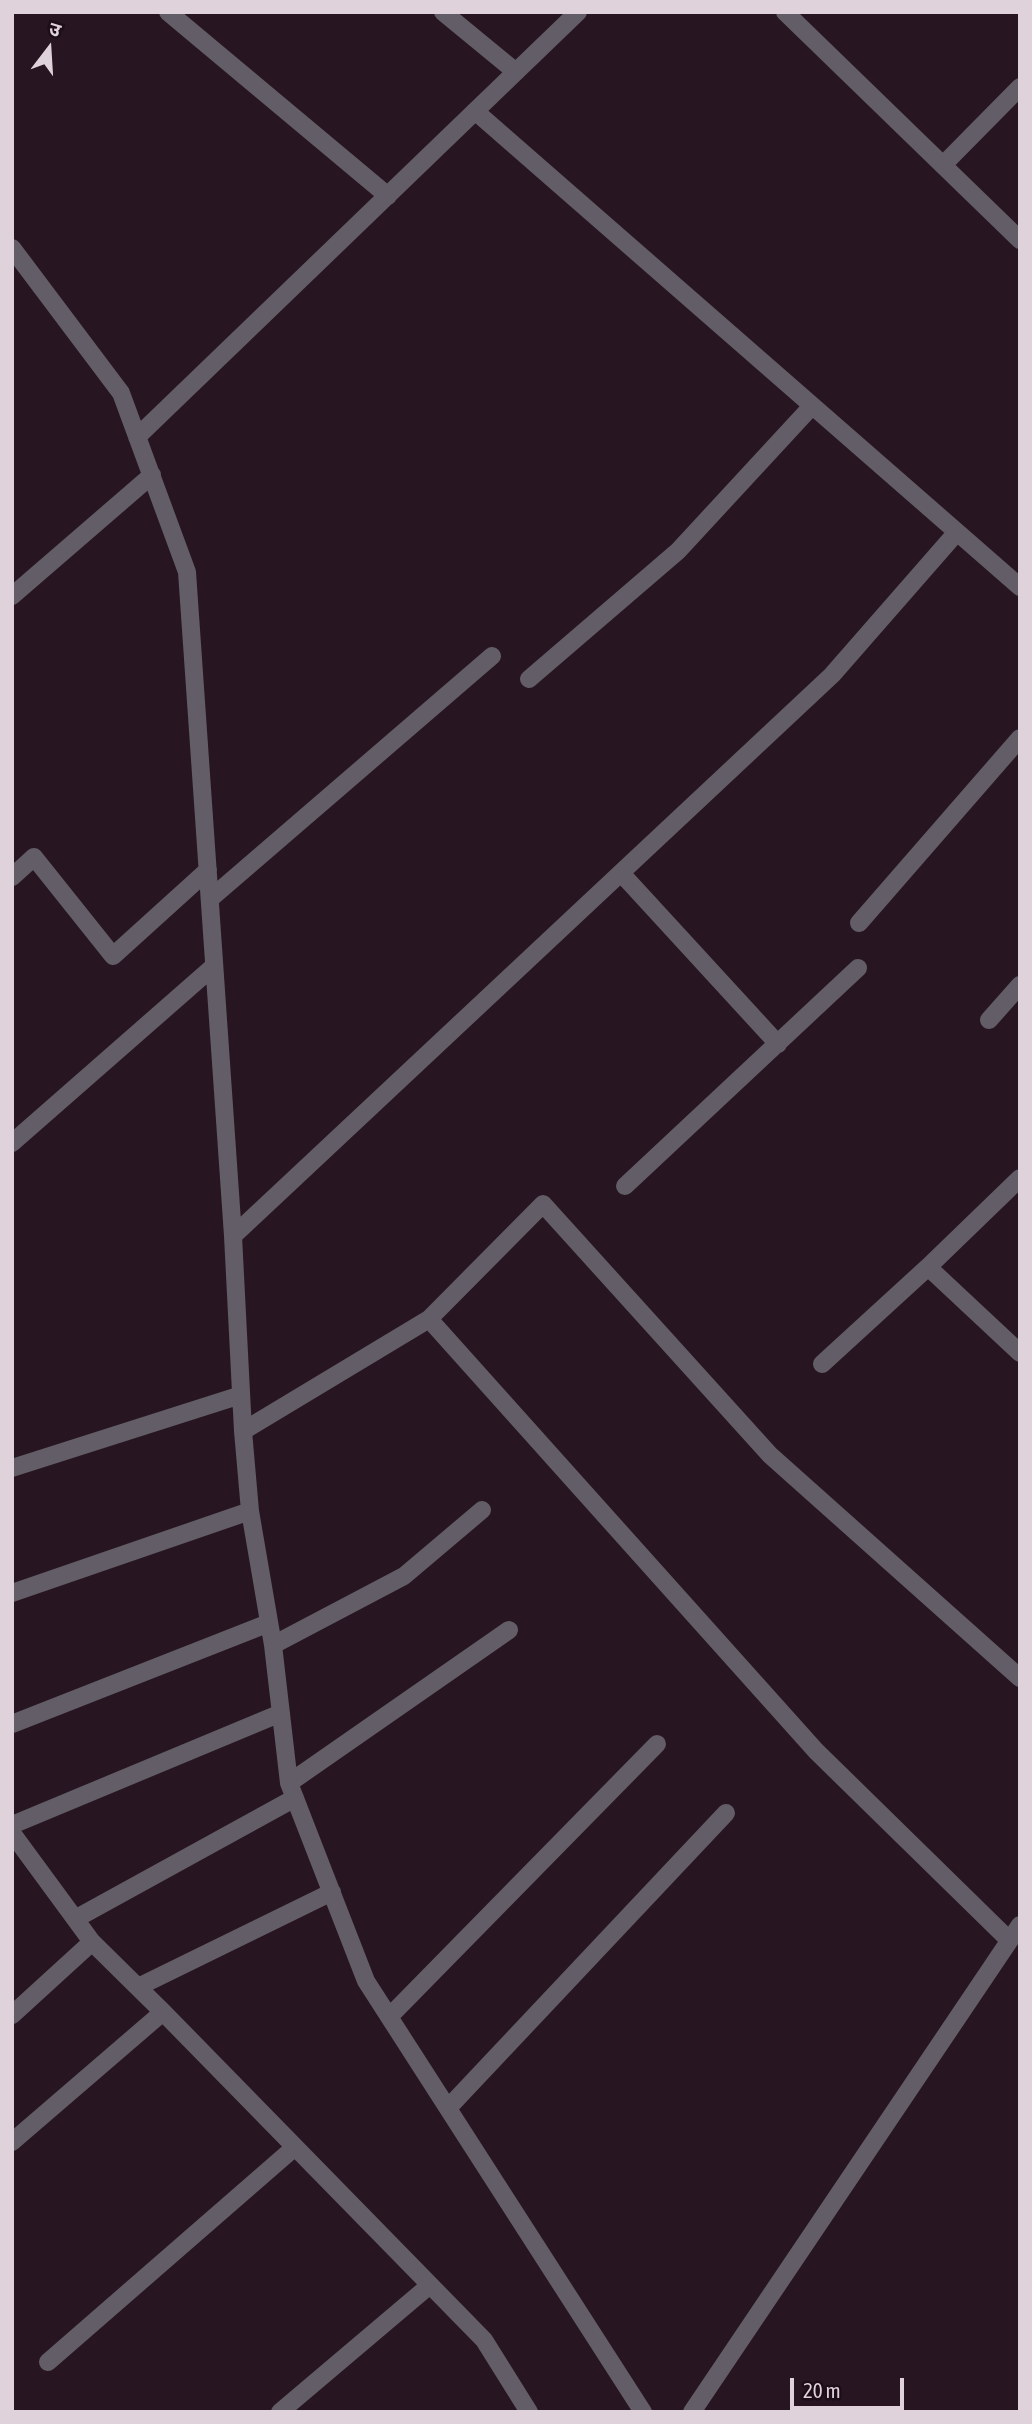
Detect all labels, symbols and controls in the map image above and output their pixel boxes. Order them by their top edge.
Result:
north arrow [14,14,84,84]
text: उ [47,17,64,41]
scale bar [794,2364,908,2408]
text: 20 m [803,2378,841,2402]

